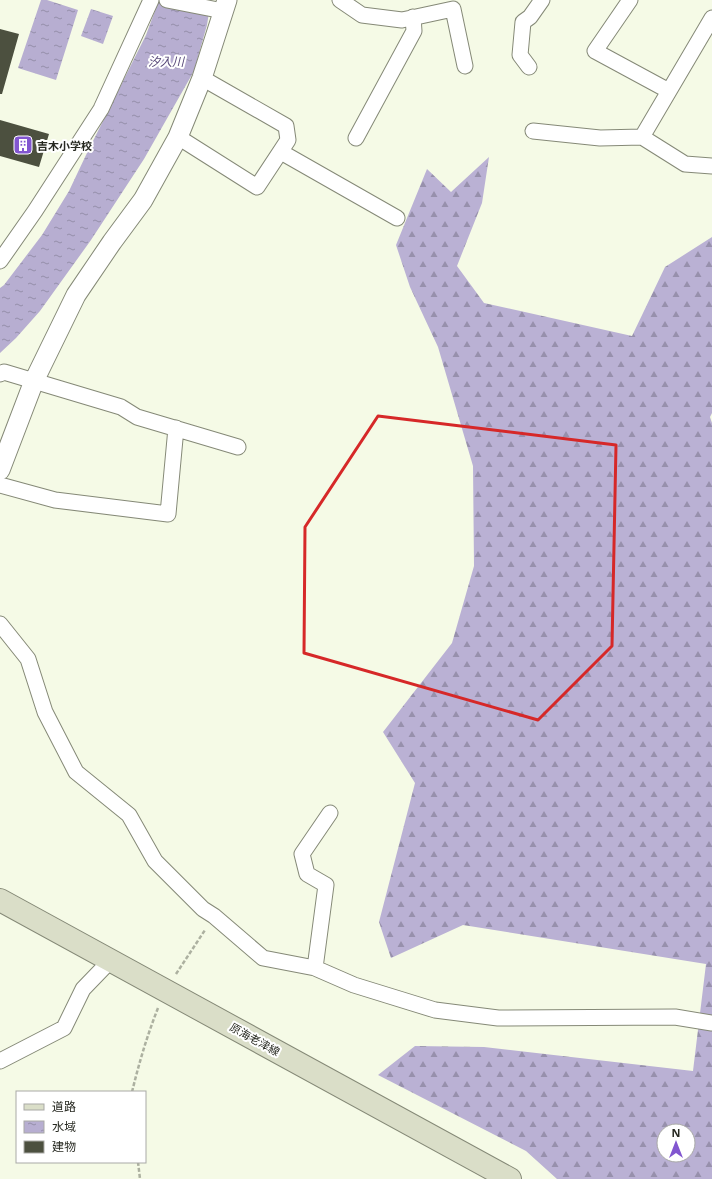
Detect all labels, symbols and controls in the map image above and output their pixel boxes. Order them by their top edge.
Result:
water label: 汐入川 [148,53,186,70]
building icon: 吉木小学校 [12,134,34,156]
place label: 吉木小学校 [37,138,92,153]
street label: 原海老津線 [227,1019,283,1059]
legend [16,1091,146,1163]
text: 道路 [52,1098,76,1115]
text: 水域 [52,1118,76,1135]
north arrow [656,1123,696,1163]
text: N [672,1125,680,1140]
text: 建物 [52,1138,76,1155]

